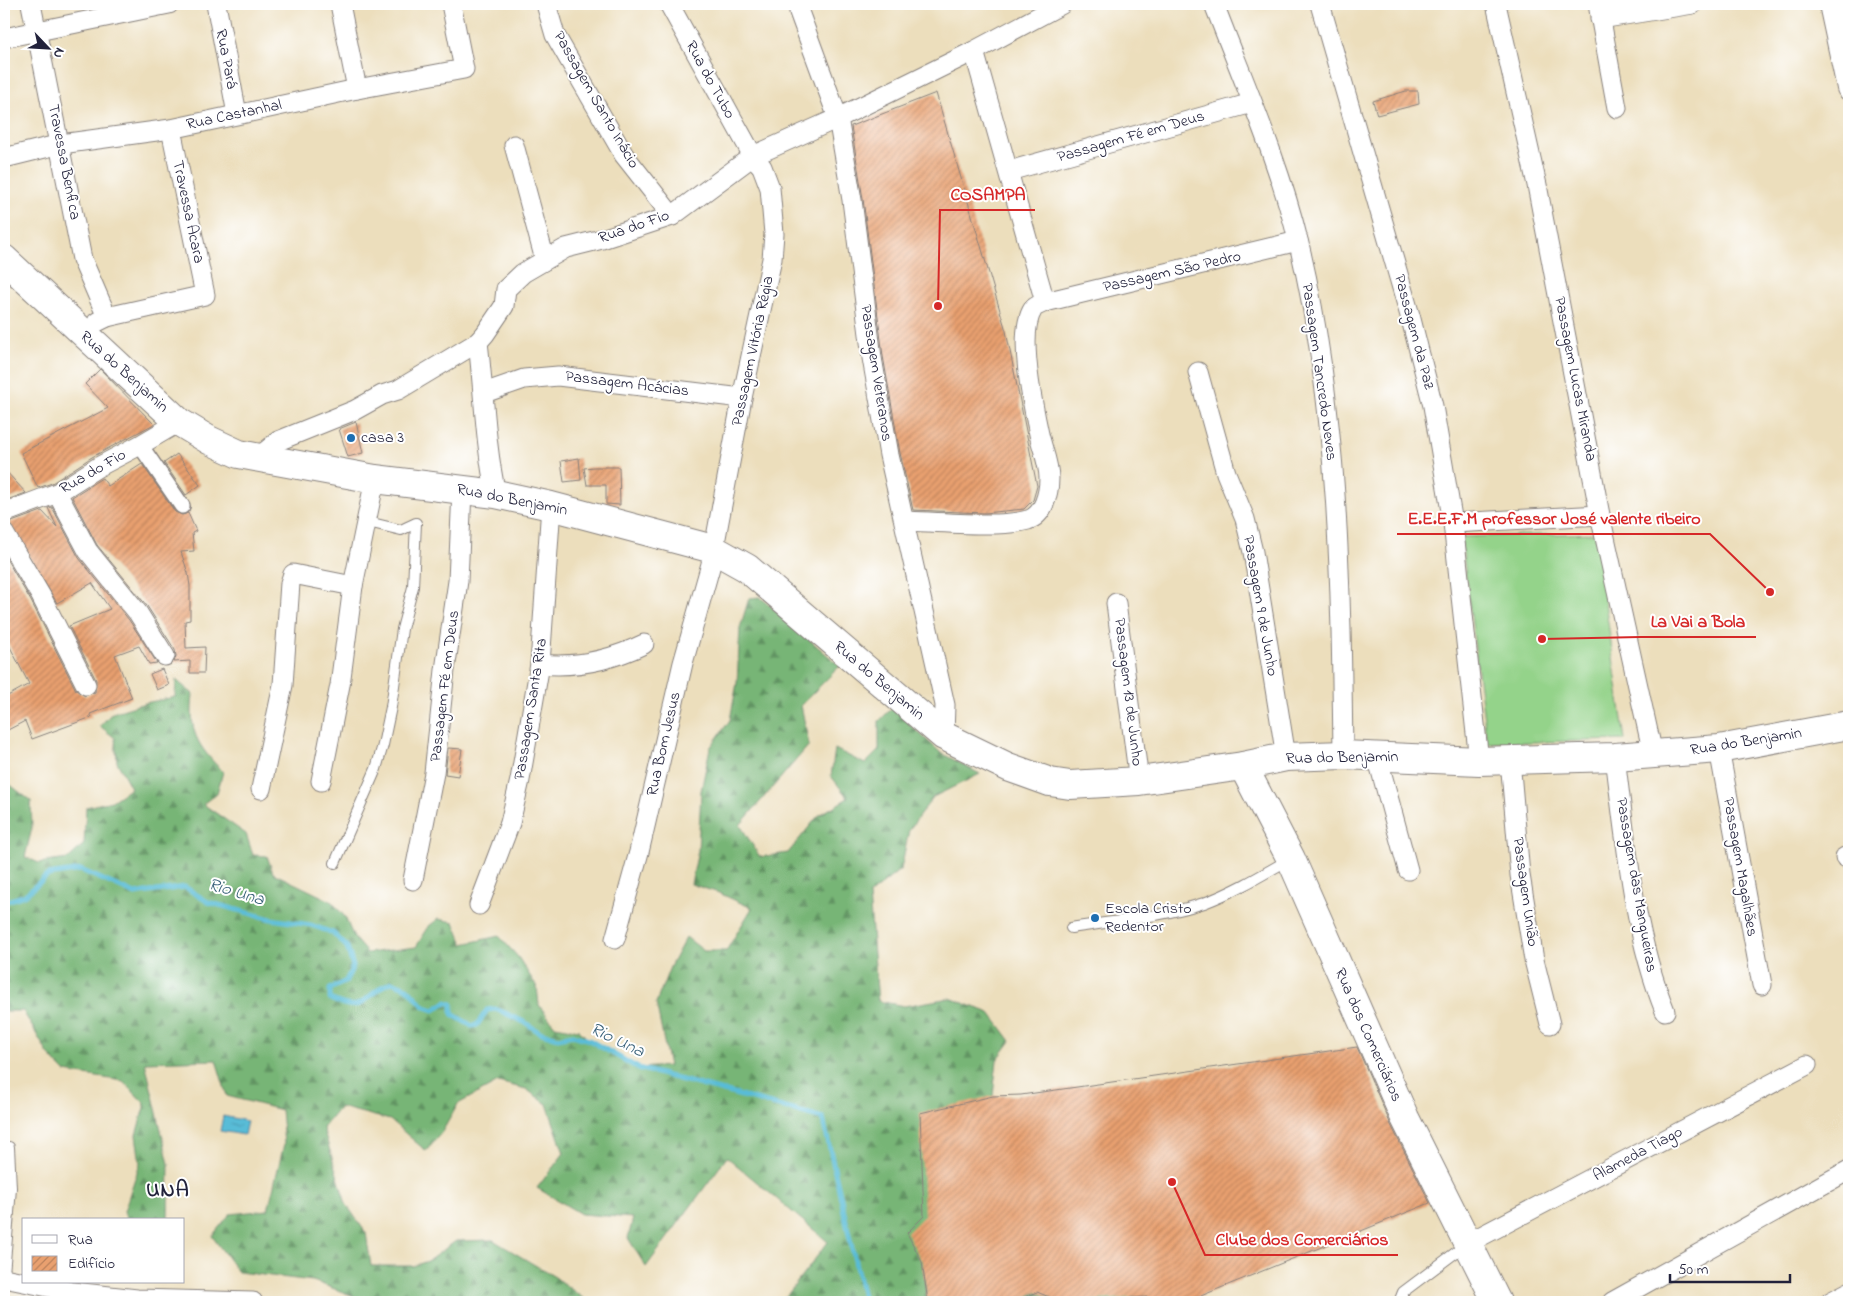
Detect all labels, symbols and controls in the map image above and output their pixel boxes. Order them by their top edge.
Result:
north arrow [22,22,72,72]
street label: Rua Pará [208,27,244,91]
street label: Passagem Santo Inácio [547,27,645,173]
street label: Rua do Tubo [679,37,741,123]
text: N [47,44,70,62]
street label: Rua Castanhal [184,93,284,137]
street label: Travessa Benfica [41,102,87,222]
street label: Passagem Fé em Deus [1054,104,1208,170]
street label: Travessa Acara [165,158,211,266]
callout: COSAMPA [940,177,1035,210]
text: COSAMPA [950,183,1026,209]
street label: Rua do Fio [595,204,673,250]
street label: Passagem São Pedro [1101,244,1243,300]
street label: Passagem da Paz [1387,272,1441,392]
street label: Passagem Vitória Régia [725,274,781,428]
street label: Passagem Tancredo Neves [1295,282,1343,462]
street label: Passagem Lucas Miranda [1547,295,1603,463]
street label: Passagem Veteranos [853,303,899,443]
street label: Rua do Benjamin [74,325,174,419]
street label: Passagem Acácias [564,365,690,403]
place label: casa 3 [361,426,404,450]
marker: casa 3 [345,432,357,444]
street label: Rua do Fio [55,443,131,501]
street label: Rua do Benjamin [454,477,570,523]
callout: E.E.E.F.M professor José valente ribeiro [1397,501,1710,534]
text: E.E.E.F.M professor José valente ribeiro [1407,507,1701,533]
street label: Passagem 9 de Junho [1236,534,1284,678]
callout: La Vai a Bola [1641,604,1756,637]
street label: Passagem Fé em Deus [424,609,466,763]
text: La Vai a Bola [1651,610,1746,636]
street label: Passagem 13 de Junho [1107,616,1149,768]
street label: Passagem Santa Rita [508,636,554,782]
street label: Rua do Benjamin [828,636,930,726]
street label: Rua Bom Jesus [640,689,688,799]
street label: Rua do Benjamin [1688,721,1804,763]
street label: Rua do Benjamin [1285,745,1399,771]
street label: Passagem das Mangueiras [1609,796,1663,974]
street label: Passagem Magalhães [1716,796,1764,938]
street label: Passagem União [1505,836,1545,948]
water label: Rio Una [205,872,267,914]
place label: Escola Cristo Redentor [1105,897,1192,939]
marker: Escola Cristo Redentor [1089,912,1101,924]
street label: Rua dos Comerciários [1328,964,1408,1106]
water label: Rio Una [586,1017,649,1065]
street label: Alameda Tiago [1589,1120,1687,1188]
district label: UNA [146,1176,190,1206]
legend [22,1218,185,1284]
callout: Clube dos Comerciários [1205,1222,1398,1255]
text: Clube dos Comerciários [1216,1228,1388,1254]
text: Rua [68,1229,93,1251]
scale bar [1670,1251,1790,1283]
text: Edifício [68,1253,115,1275]
text: 50 m [1678,1259,1709,1281]

